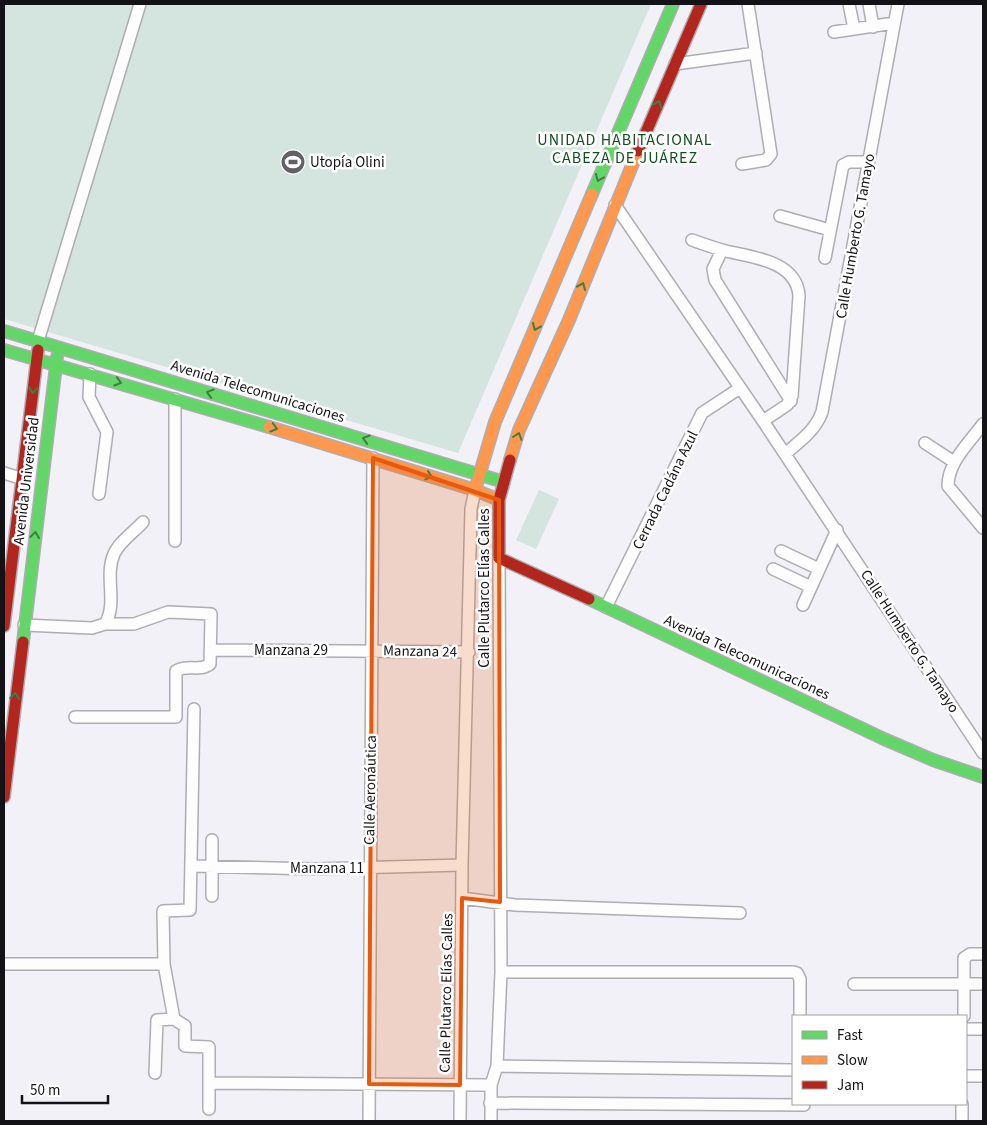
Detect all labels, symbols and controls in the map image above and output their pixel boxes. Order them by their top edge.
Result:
one-way arrow [652,100,663,109]
district label: UNIDAD HABITACIONAL CABEZA DE JUÁREZ [537,129,713,169]
sports icon: Utopía Olini [280,149,306,175]
place label: Utopía Olini [310,152,385,173]
street label: Calle Humberto G. Tamayo [831,152,880,320]
one-way arrow [595,173,605,181]
one-way arrow [576,282,586,291]
one-way arrow [531,322,542,331]
street label: Avenida Telecomunicaciones [168,355,347,428]
one-way arrow [113,377,122,387]
one-way arrow [28,386,39,394]
one-way arrow [207,388,215,398]
street label: Avenida Universidad [8,416,45,546]
one-way arrow [269,423,278,433]
street label: Cerrada Cadána Azul [628,427,703,553]
one-way arrow [512,432,522,440]
one-way arrow [362,435,371,445]
one-way arrow [425,470,433,480]
street label: Calle Plutarco Elías Calles [474,508,495,668]
one-way arrow [29,531,40,539]
street label: Calle Humberto G. Tamayo [855,565,964,717]
street label: Avenida Telecomunicaciones [660,610,833,705]
street label: Manzana 29 [254,640,328,661]
street label: Manzana 24 [383,640,458,663]
one-way arrow [9,692,20,700]
street label: Calle Aeronáutica [359,735,382,845]
street label: Manzana 11 [290,858,364,879]
street label: Calle Plutarco Elías Calles [435,913,458,1073]
legend [792,1015,967,1105]
text: Fast [837,1025,863,1046]
text: Slow [837,1050,868,1071]
scale bar [22,1072,109,1104]
text: Jam [837,1075,864,1096]
text: 50 m [30,1080,60,1101]

